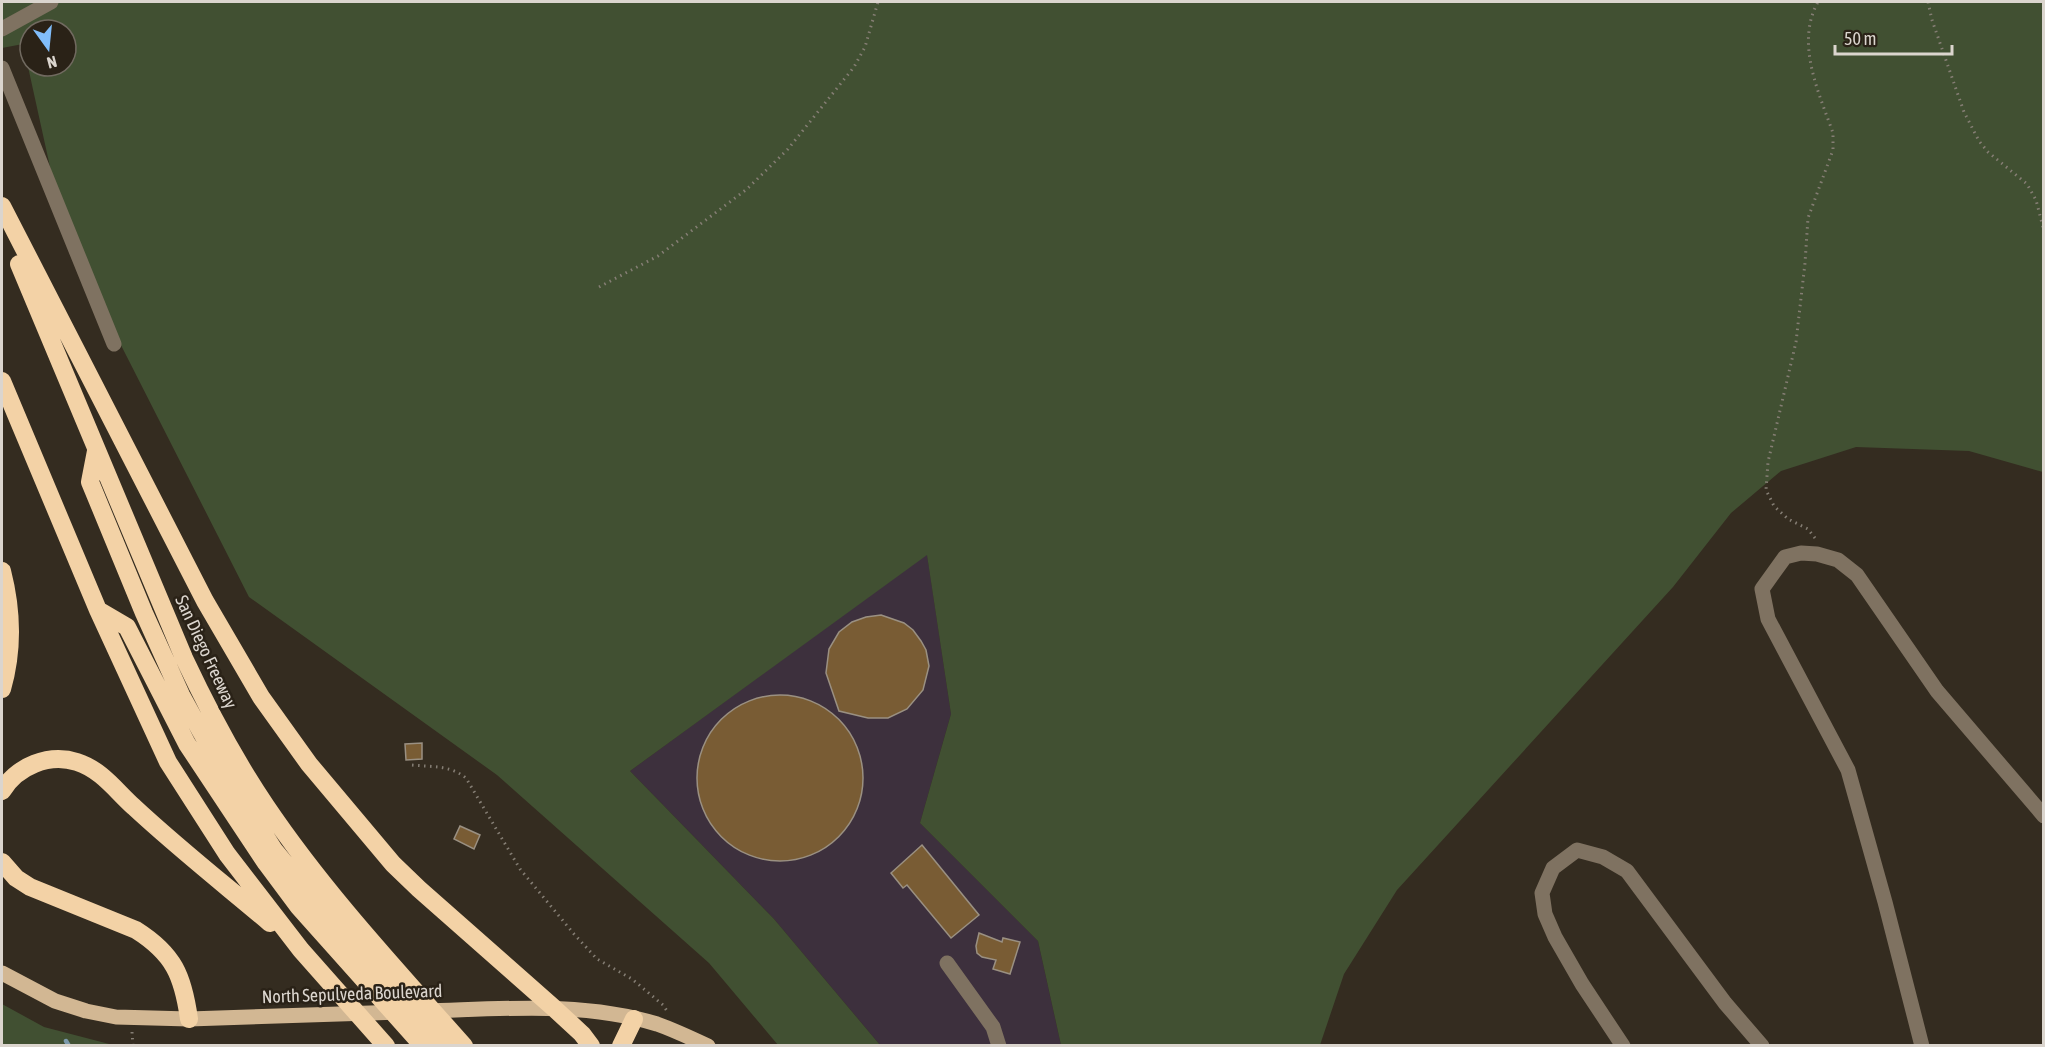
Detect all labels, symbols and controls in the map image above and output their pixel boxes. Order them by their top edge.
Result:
north arrow [18,18,78,78]
scale bar [1835,18,1952,56]
text: 50 m [1844,28,1876,49]
text: N [45,53,59,72]
street label: San Diego Freeway [171,592,242,712]
street label: North Sepulveda Boulevard [261,980,443,1007]

